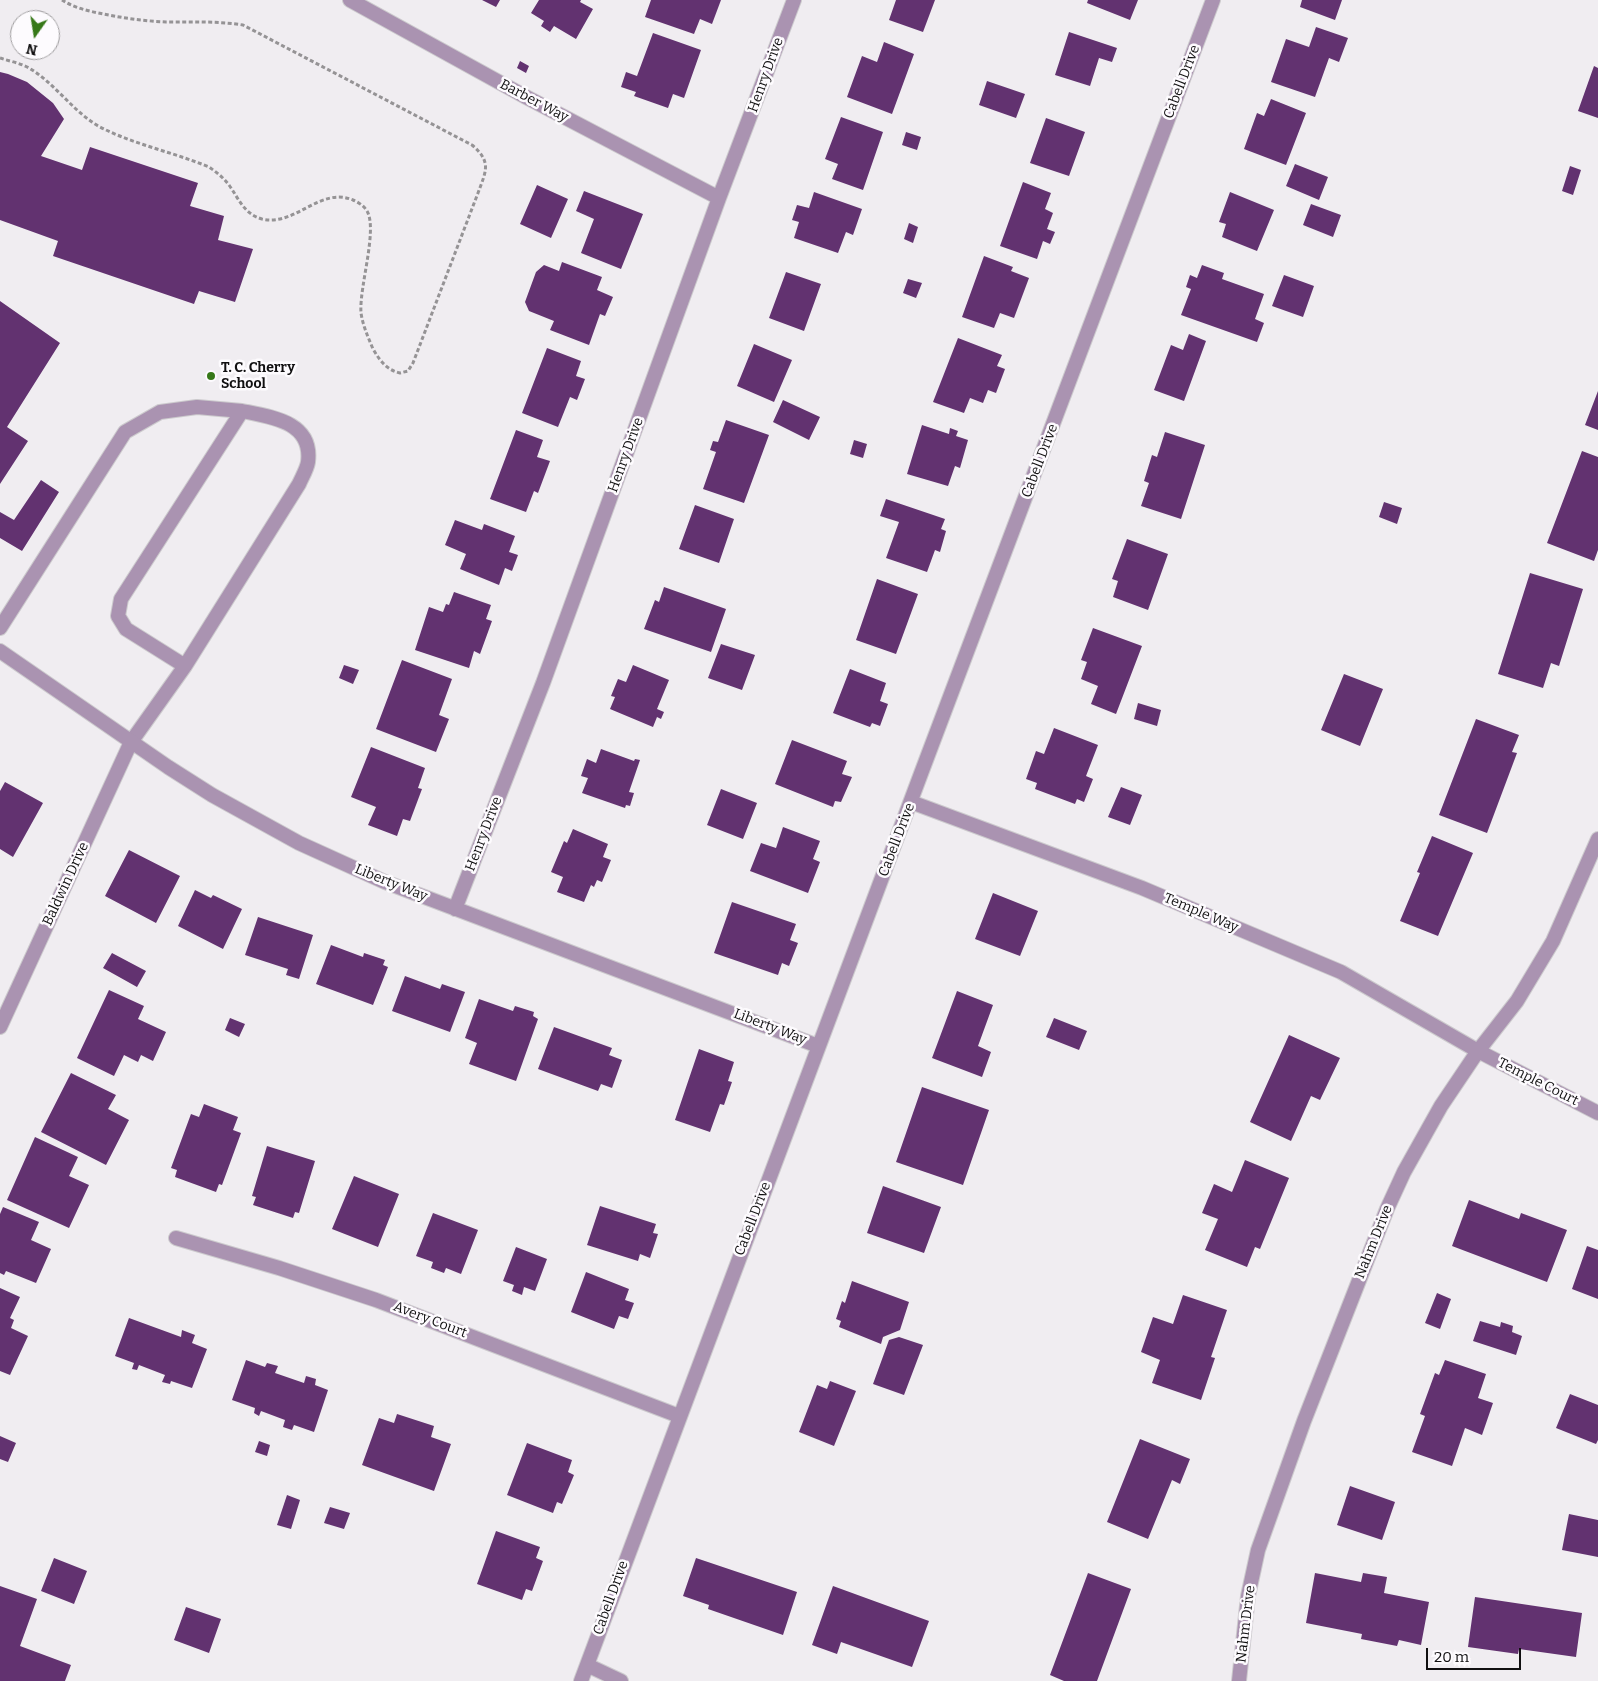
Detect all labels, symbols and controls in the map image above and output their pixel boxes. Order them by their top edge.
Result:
north arrow [10,10,60,60]
street label: Henry Drive [745,35,787,115]
text: N [25,40,39,59]
street label: Cabell Drive [1160,43,1204,121]
street label: Barber Way [497,76,571,126]
place label: T. C. Cherry School [221,360,295,392]
marker: T. C. Cherry School [205,370,217,382]
street label: Henry Drive [605,415,647,495]
street label: Cabell Drive [1018,422,1062,500]
street label: Henry Drive [462,794,506,874]
street label: Cabell Drive [875,801,919,879]
street label: Baldwin Drive [39,840,93,928]
street label: Liberty Way [352,861,430,905]
street label: Temple Way [1161,890,1241,936]
street label: Liberty Way [731,1005,809,1049]
street label: Temple Court [1495,1055,1581,1109]
street label: Cabell Drive [731,1180,775,1258]
street label: Nahm Drive [1352,1203,1396,1281]
street label: Avery Court [391,1298,469,1342]
street label: Cabell Drive [590,1559,632,1637]
street label: Nahm Drive [1233,1584,1259,1664]
scale bar [1428,1638,1523,1670]
text: 20 m [1434,1648,1469,1666]

